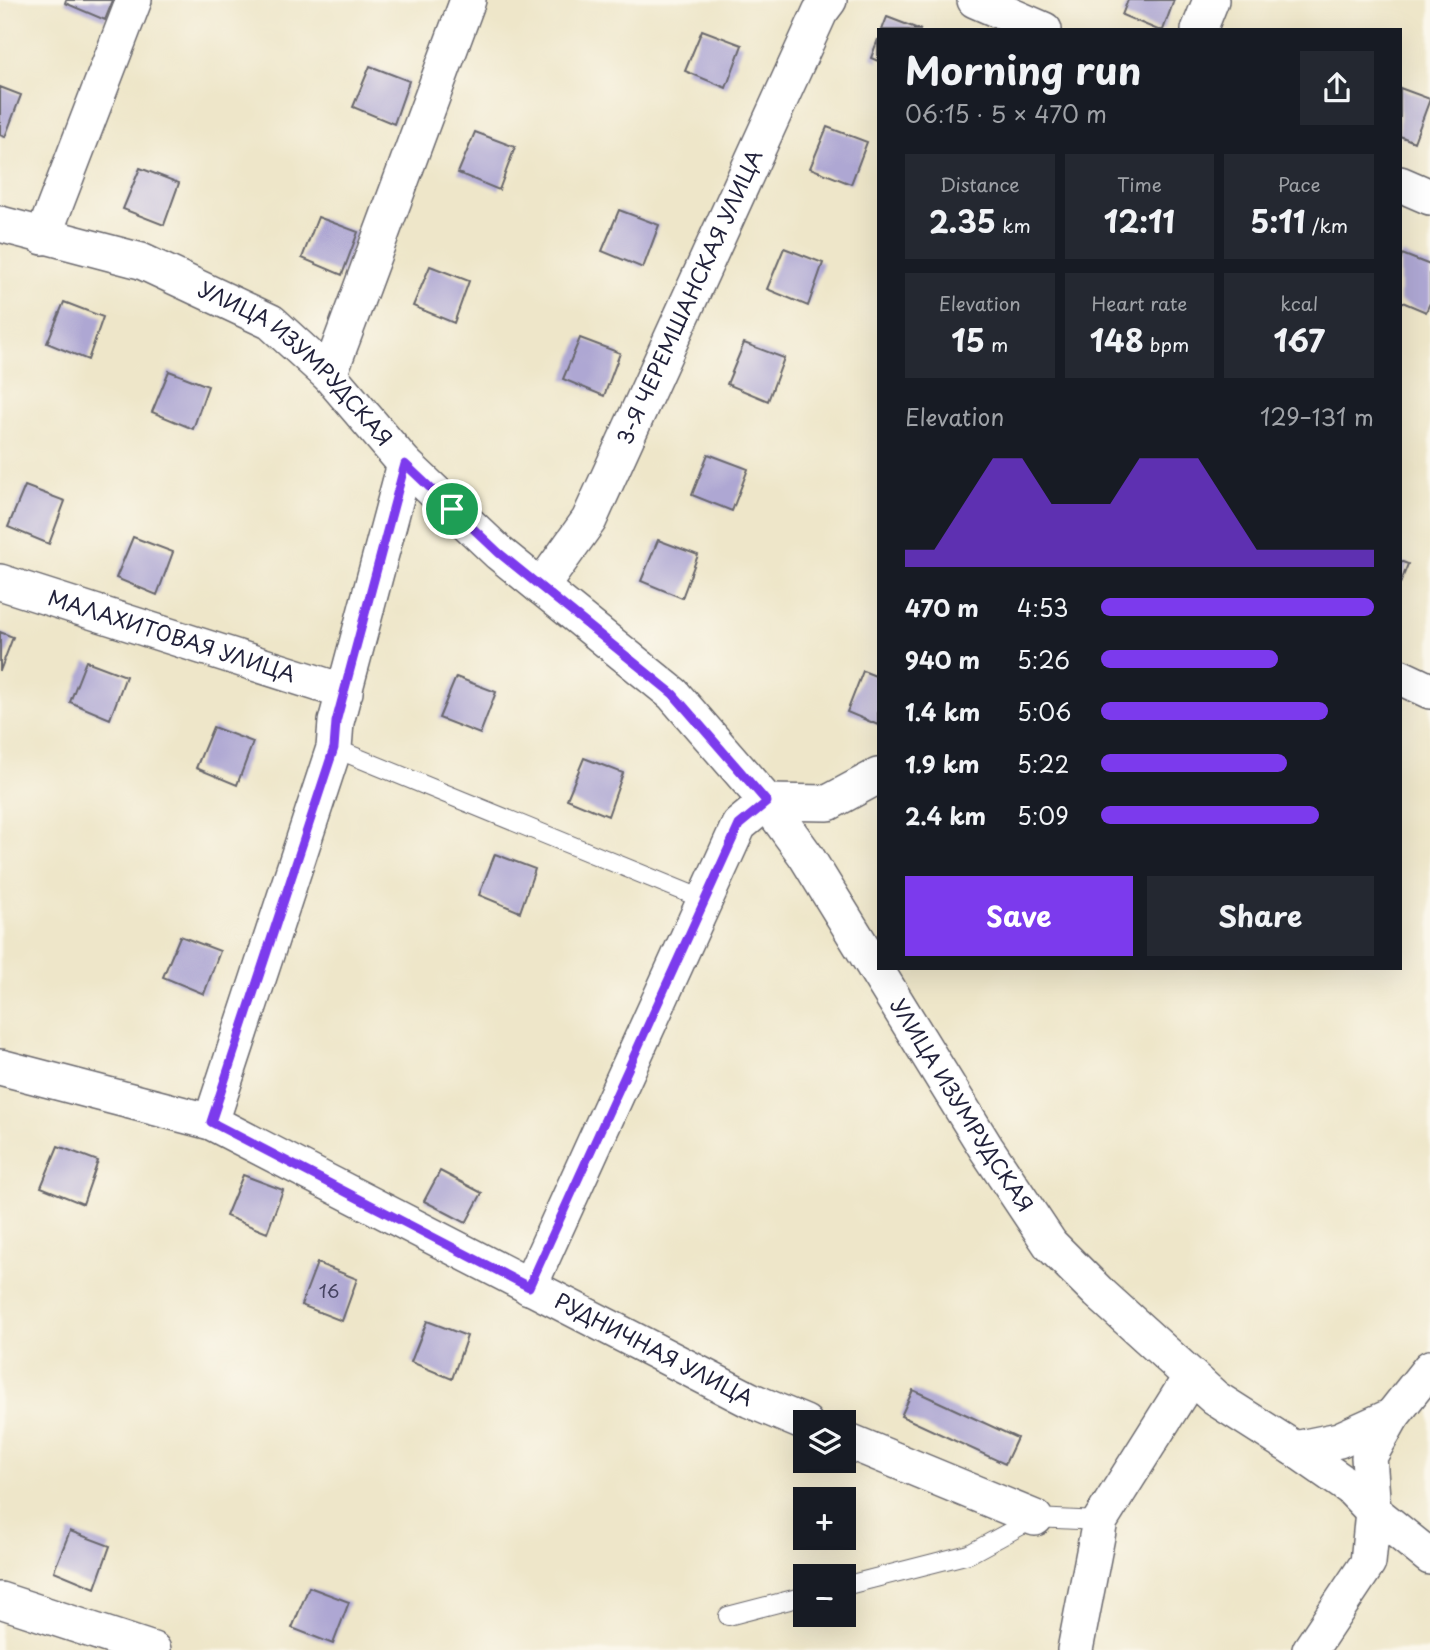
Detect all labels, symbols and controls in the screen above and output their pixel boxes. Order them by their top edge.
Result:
text: Morning run [905,41,1141,98]
button: share [1300,51,1374,125]
text: 06:15 · 5 × 470 m [905,96,1107,131]
street label: 3-Я ЧЕРЕМШАНСКАЯ УЛИЦА [607,144,769,449]
text: Distance [940,170,1020,198]
text: Time [1117,170,1162,198]
text: Pace [1278,170,1321,198]
text: 2.35 [929,198,996,243]
text: 12:11 [1104,198,1175,243]
text: 5:11 [1250,198,1305,243]
text: km [996,211,1031,239]
text: /km [1305,211,1348,239]
street label: УЛИЦА ИЗУМРУДСКАЯ [194,272,401,452]
text: Elevation [939,289,1021,317]
text: Heart rate [1092,289,1187,317]
text: kcal [1280,289,1318,317]
text: 15 [951,317,985,362]
text: 148 [1090,317,1144,362]
text: 167 [1273,317,1325,362]
text: m [985,330,1008,358]
text: bpm [1144,330,1189,358]
text: Elevation [905,399,1004,434]
text: 129–131 m [1260,399,1374,434]
pin [422,479,482,539]
icon: arrive [433,490,471,528]
street label: МАЛАХИТОВАЯ УЛИЦА [44,580,300,689]
text: 470 m [905,590,979,625]
text: 4:53 [1017,590,1068,625]
text: 940 m [905,642,980,677]
text: 5:26 [1017,642,1070,677]
text: 1.4 km [905,694,980,729]
text: 5:06 [1017,694,1071,729]
text: 1.9 km [905,746,979,781]
text: 5:22 [1017,746,1069,781]
text: 2.4 km [905,798,986,833]
text: 5:09 [1017,798,1069,833]
button: Save [905,876,1133,956]
button: Share [1147,876,1374,956]
street label: УЛИЦА ИЗУМРУДСКАЯ [883,991,1042,1218]
house number: 16 [319,1277,339,1304]
street label: РУДНИЧНАЯ УЛИЦА [549,1284,760,1413]
map controls [793,1410,856,1627]
button: layers [793,1410,856,1473]
button: + [793,1487,856,1550]
button: − [793,1564,856,1627]

